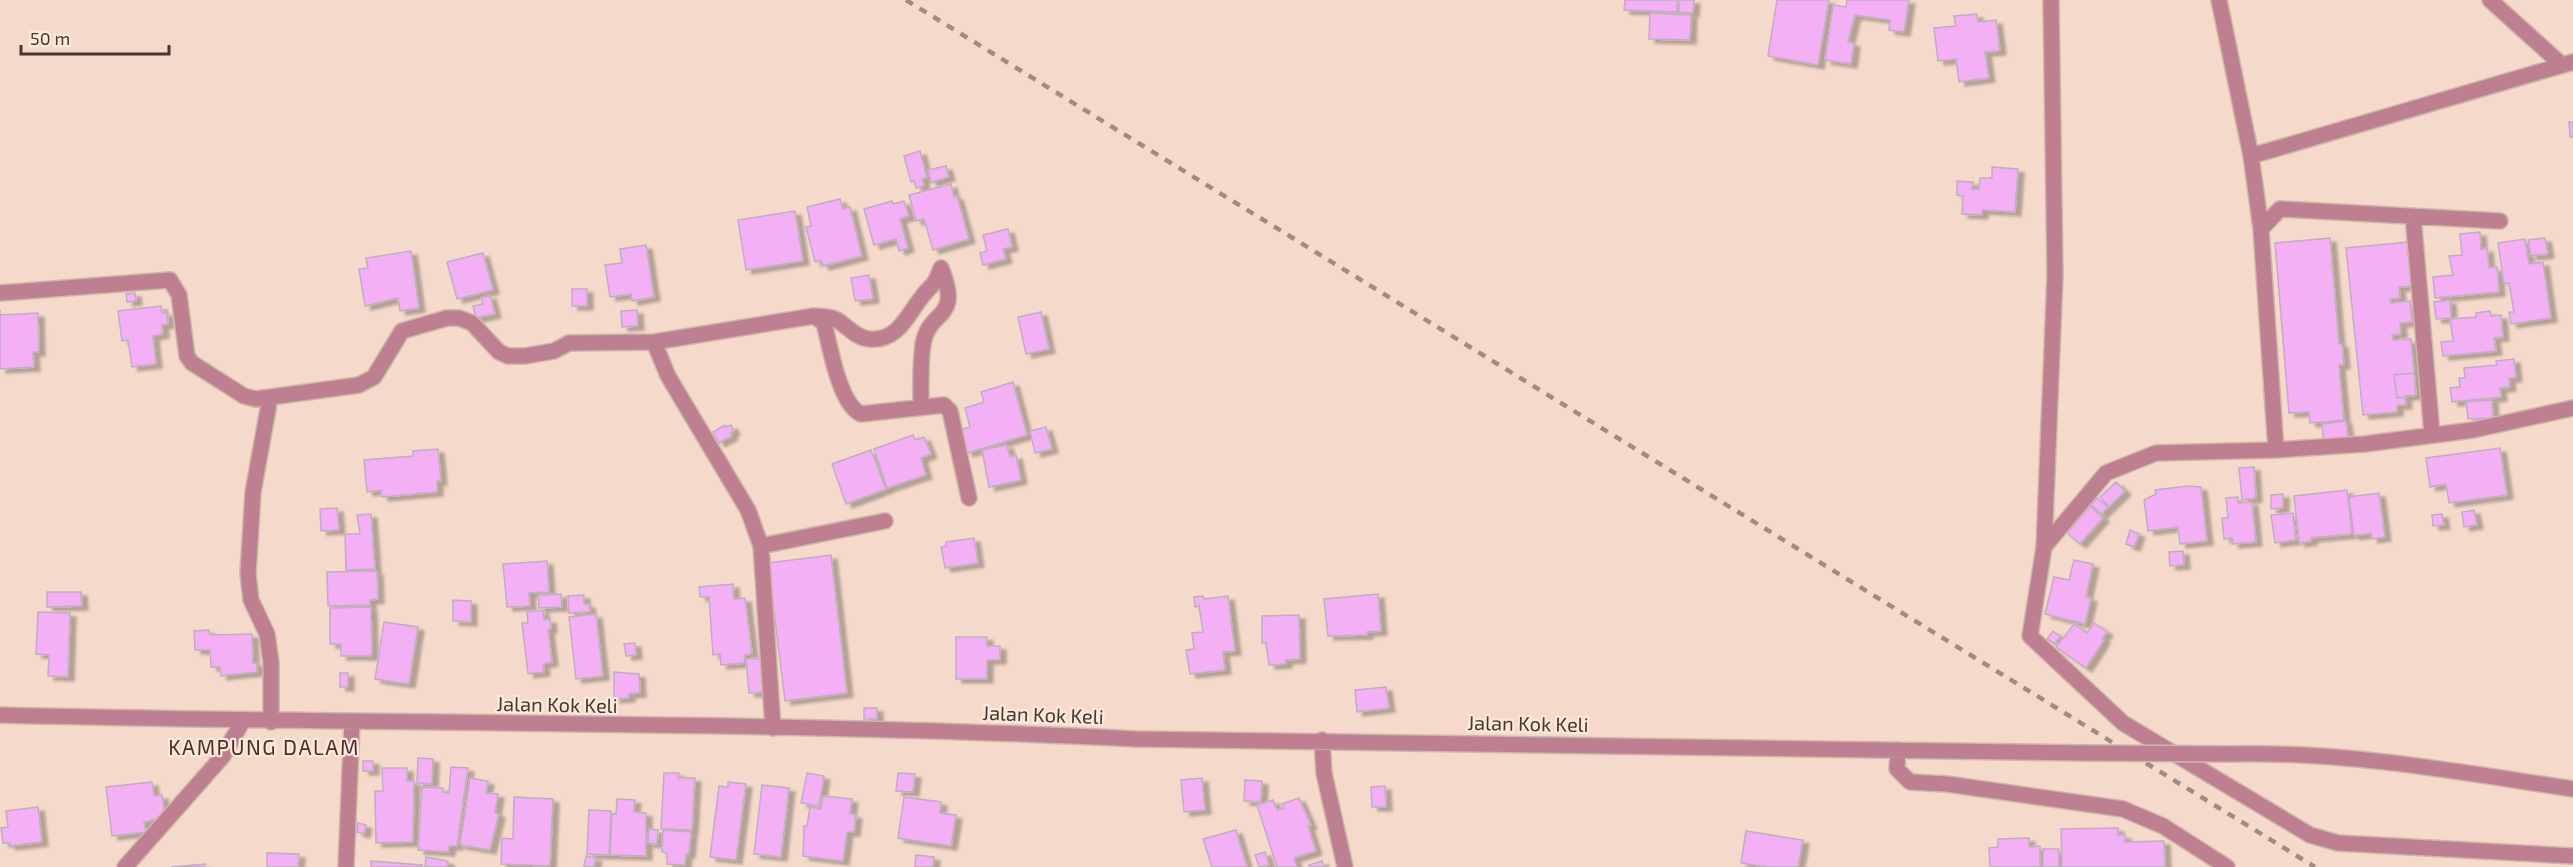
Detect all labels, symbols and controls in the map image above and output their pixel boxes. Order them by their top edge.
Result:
scale bar [21,18,170,56]
text: 50 m [30,27,70,49]
street label: Jalan Kok Keli [496,691,618,717]
street label: Jalan Kok Keli [982,700,1104,728]
street label: Jalan Kok Keli [1467,710,1589,736]
district label: KAMPUNG DALAM [168,734,360,759]

